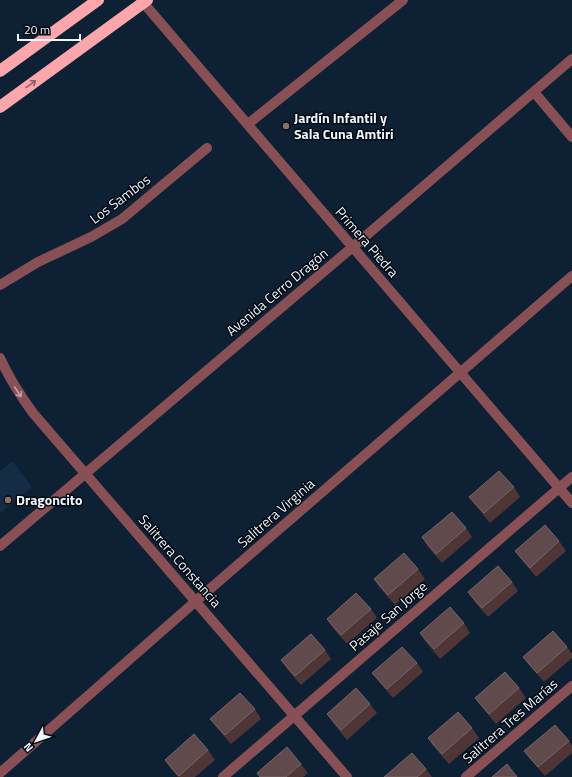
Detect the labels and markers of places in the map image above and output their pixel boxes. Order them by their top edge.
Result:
place label: Jardín Infantil y Sala Cuna Amtiri [294,107,394,144]
marker: Jardín Infantil y Sala Cuna Amtiri [281,121,291,131]
place label: Dragoncito [16,489,82,510]
marker: Dragoncito [3,495,13,505]

